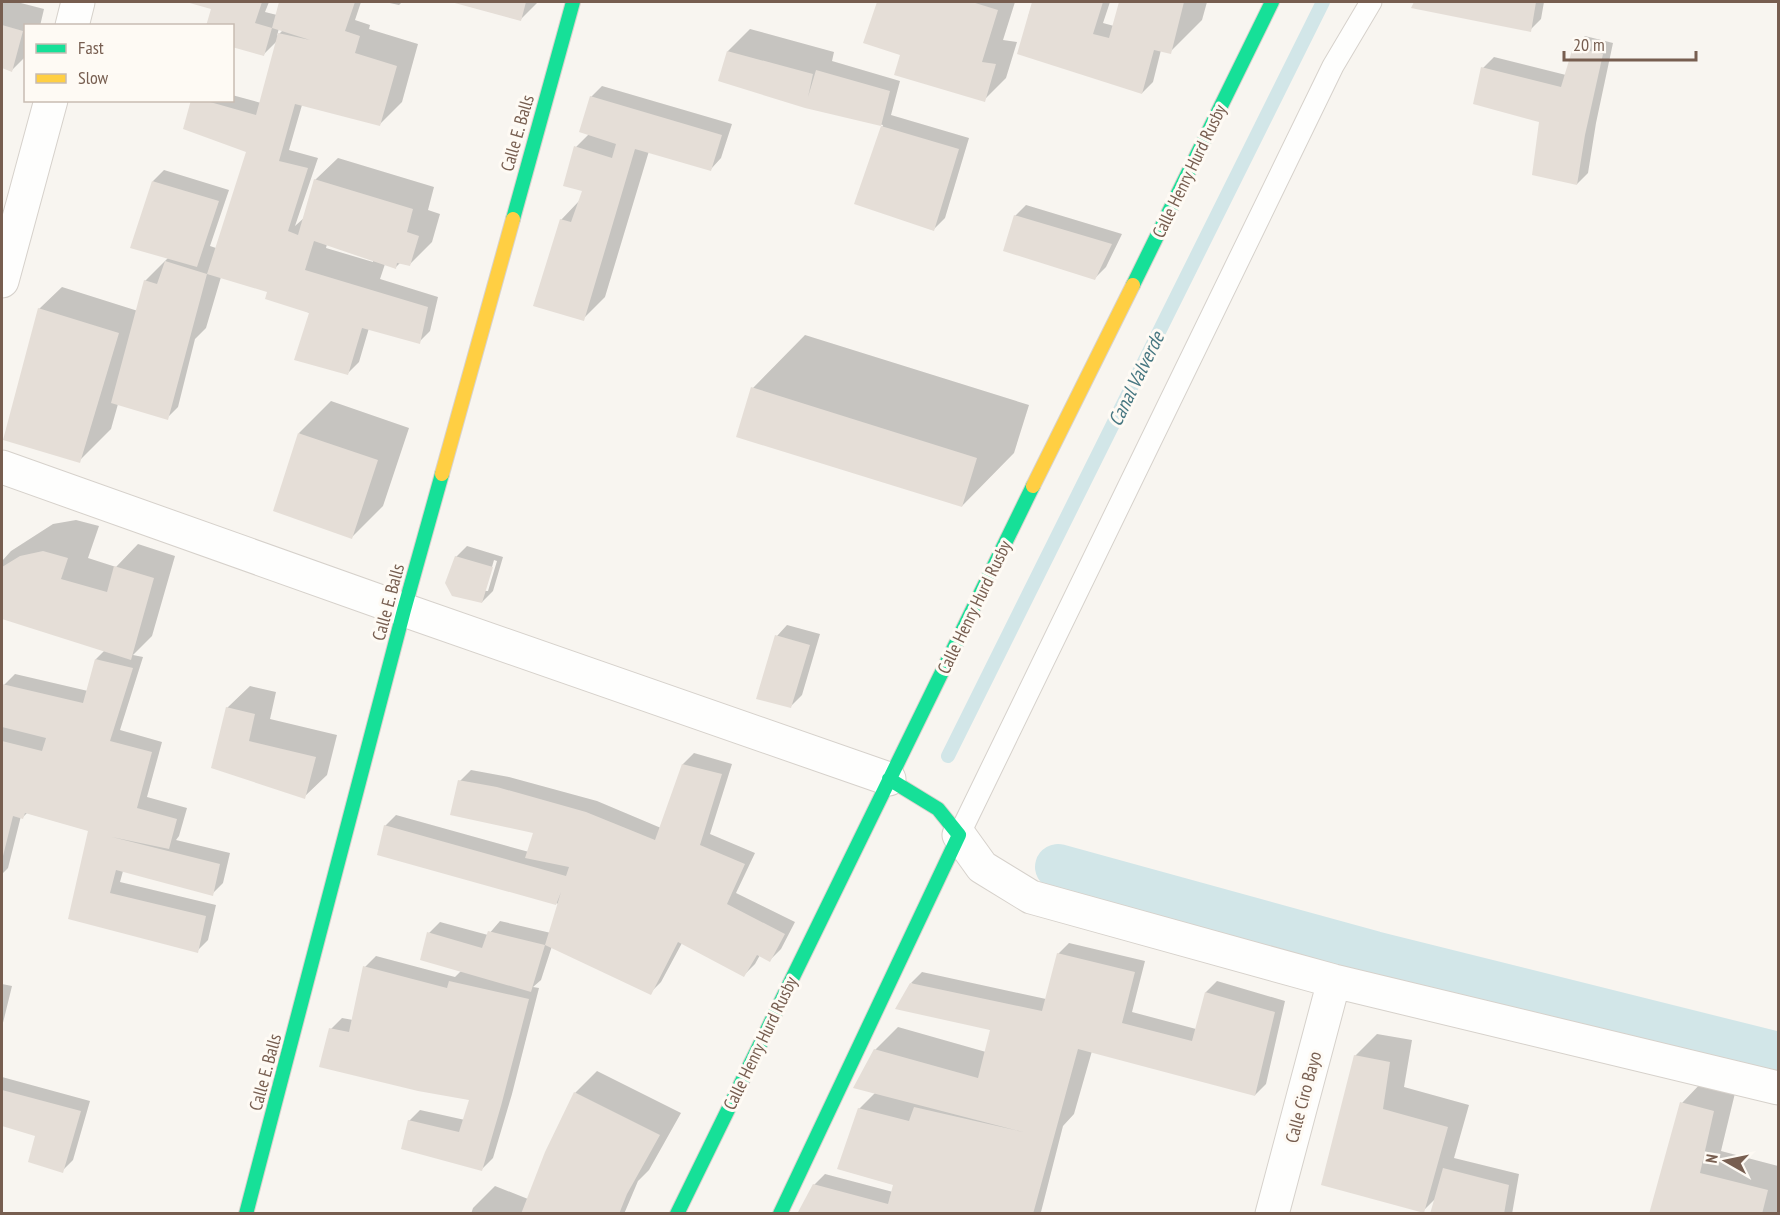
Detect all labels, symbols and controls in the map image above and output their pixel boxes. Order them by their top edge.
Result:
legend [24,24,234,102]
scale bar [1564,24,1696,62]
text: 20 m [1573,33,1605,56]
text: Fast [78,36,104,59]
text: Slow [78,66,109,89]
street label: Calle E. Balls [495,92,539,174]
street label: Calle Henry Hurd Rusby [1147,100,1231,242]
water label: Canal Valverde [1102,326,1171,430]
street label: Calle Henry Hurd Rusby [932,536,1016,678]
street label: Calle E. Balls [367,561,409,643]
street label: Calle Henry Hurd Rusby [718,972,802,1114]
street label: Calle E. Balls [244,1031,286,1113]
street label: Calle Ciro Bayo [1280,1049,1326,1145]
north arrow [1696,1131,1756,1191]
text: N [1701,1153,1722,1164]

